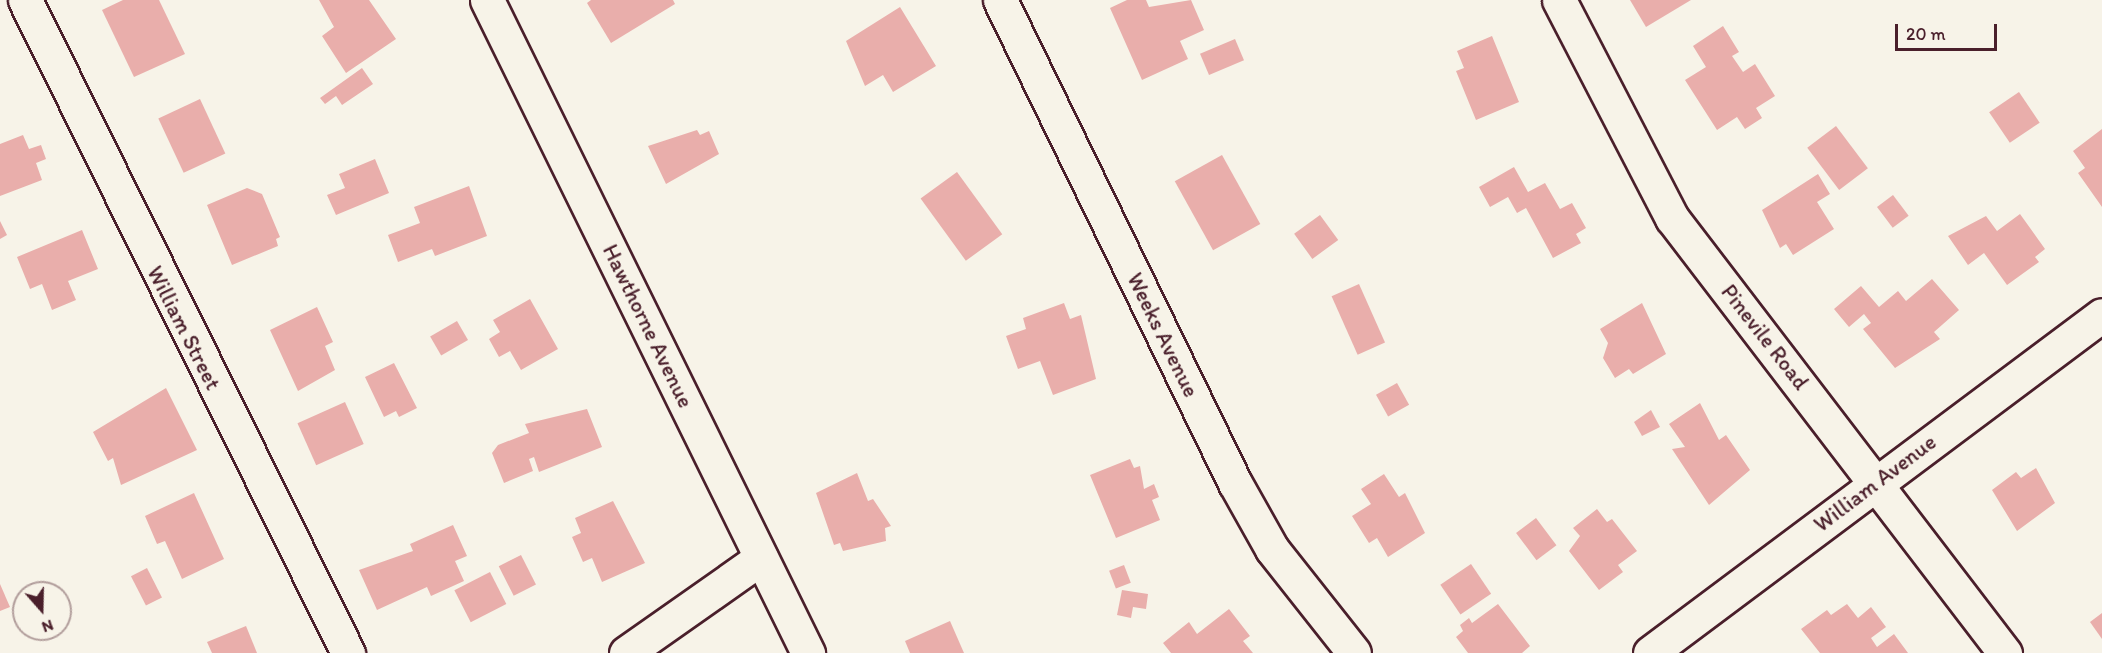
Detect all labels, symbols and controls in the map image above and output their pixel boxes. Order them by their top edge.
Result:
scale bar [1898,12,2000,50]
text: 20 m [1906,23,1946,45]
street label: Hawthorne Avenue [597,240,699,412]
street label: William Street [141,262,227,394]
street label: Weeks Avenue [1122,269,1204,401]
street label: Pinevile Road [1716,279,1814,395]
street label: William Avenue [1809,428,1941,538]
north arrow [12,581,72,641]
text: N [39,616,56,637]

